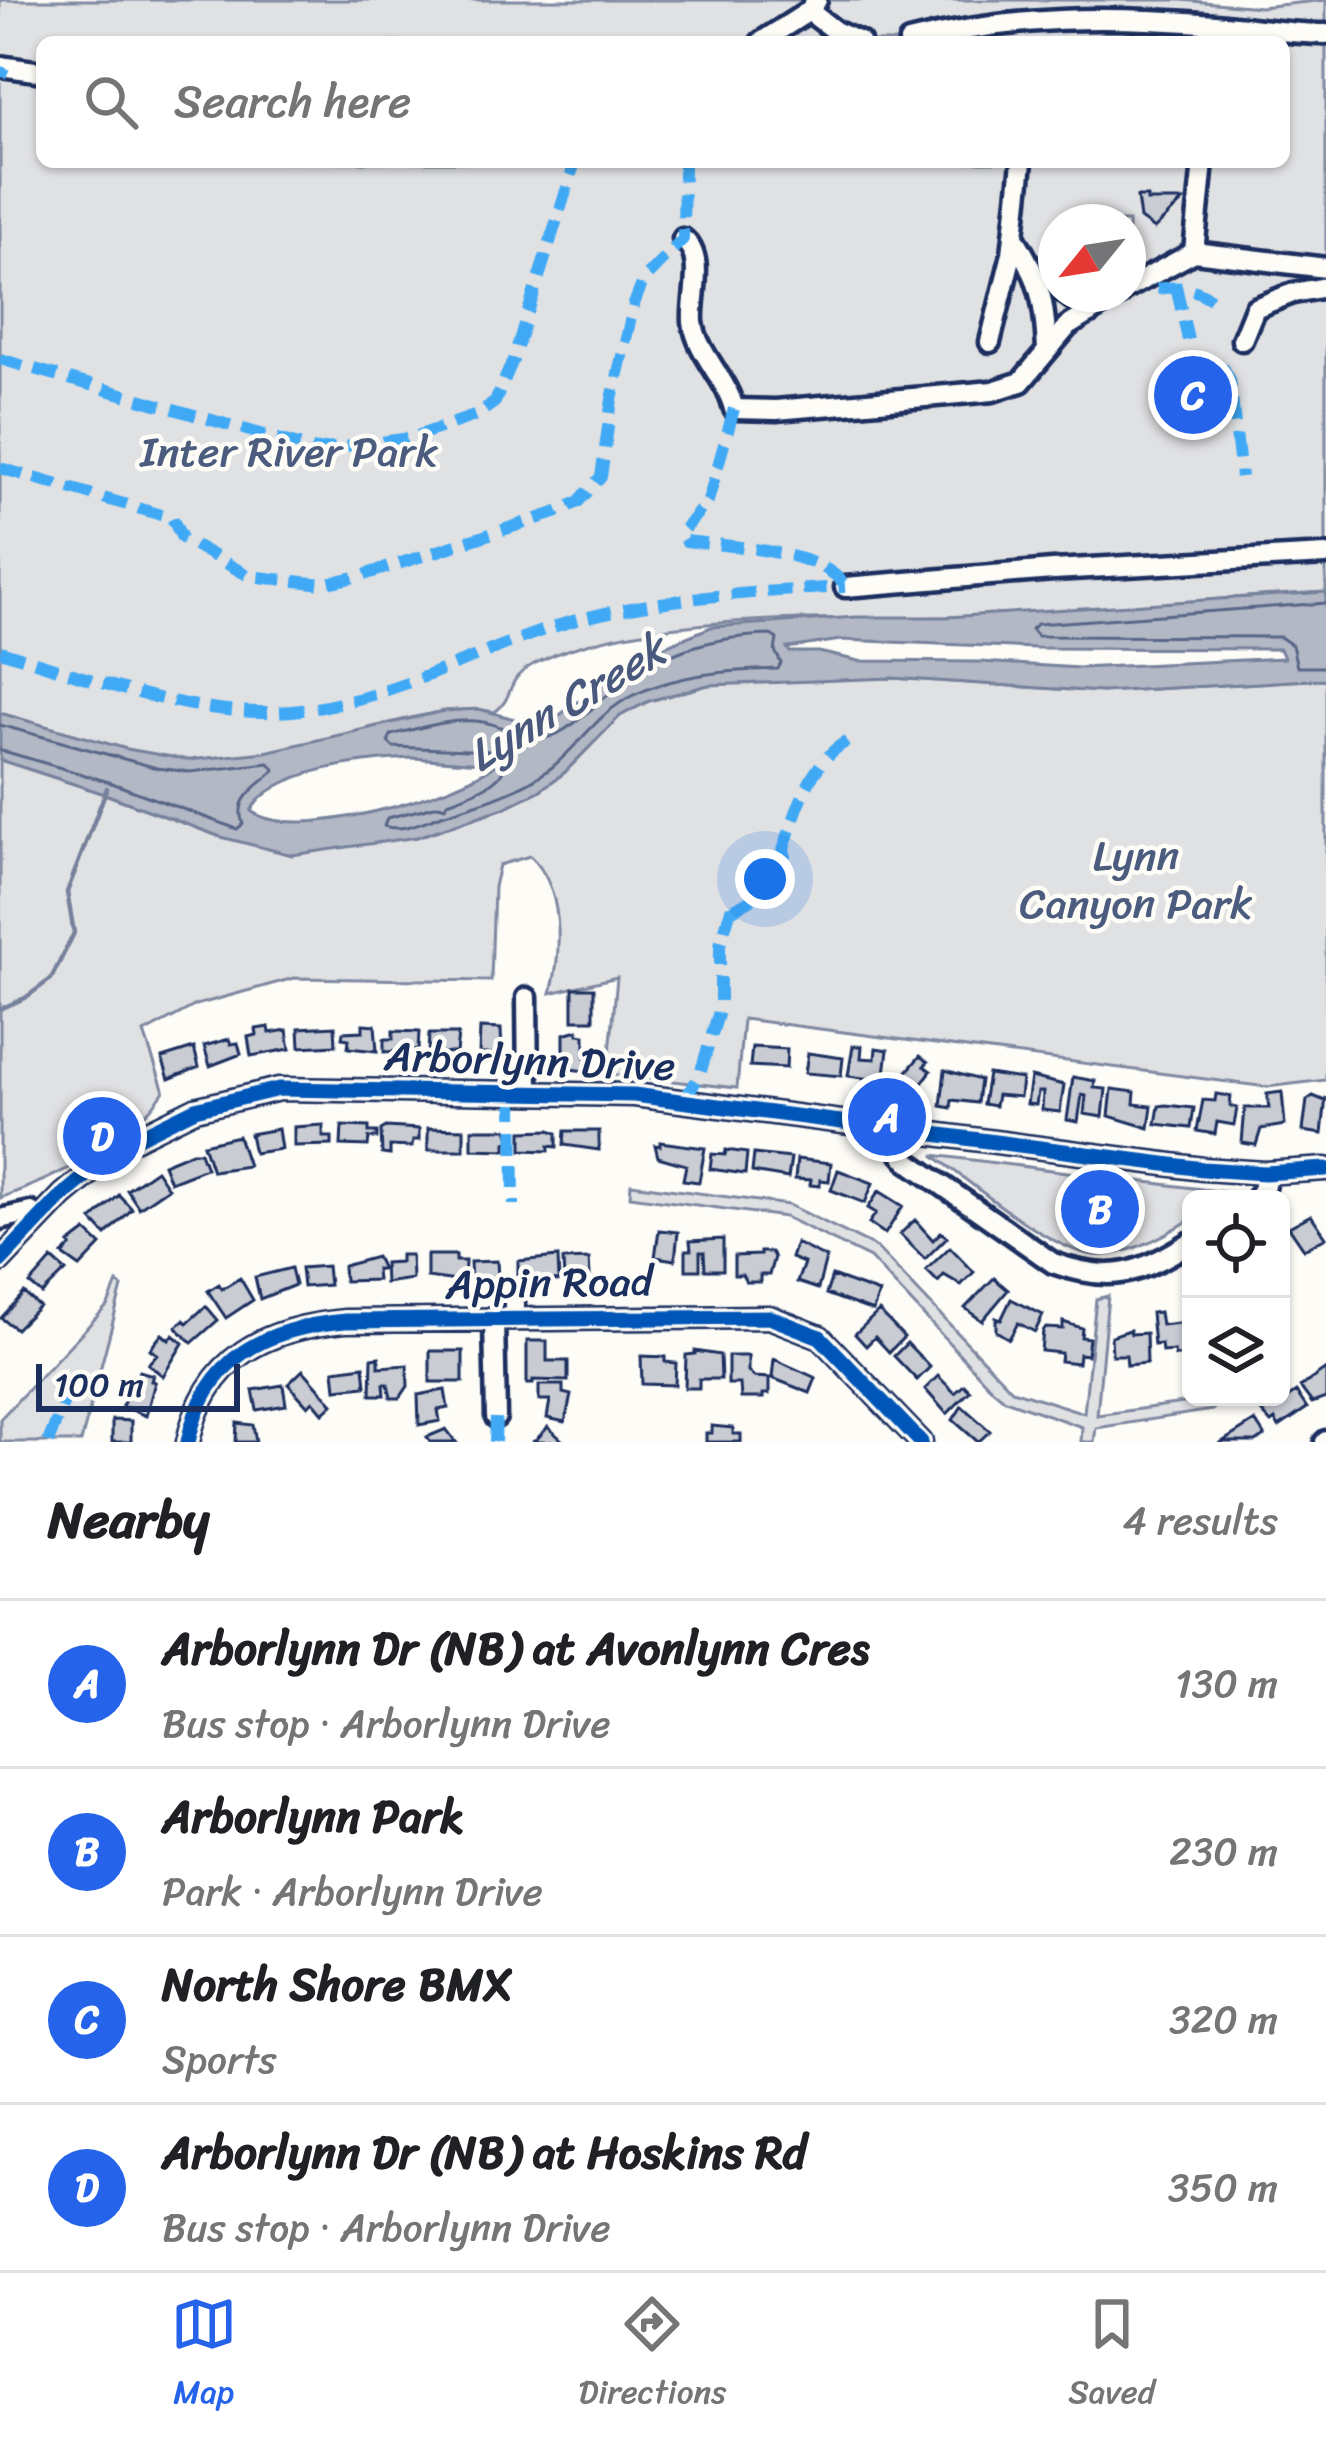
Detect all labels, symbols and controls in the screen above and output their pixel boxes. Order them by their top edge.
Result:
search box [36,36,1290,168]
text: Search here [174,62,411,142]
icon: search [78,69,144,135]
north arrow [1038,204,1146,312]
pin: C [1154,350,1232,440]
park label: Inter River Park [138,415,438,489]
water label: Lynn Creek [451,609,686,794]
park label: Lynn Canyon Park [1020,819,1252,941]
your location [735,849,795,909]
street label: Arborlynn Drive [382,1019,677,1103]
pin: A [848,1072,926,1162]
pin: D [63,1091,141,1181]
pin: B [1061,1164,1139,1254]
map controls [1182,1190,1290,1406]
button: locate [1182,1190,1290,1298]
street label: Appin Road [444,1244,656,1322]
button: layers [1182,1298,1290,1406]
text: 100 m [54,1356,144,1414]
scale bar [36,1358,240,1411]
text: Nearby [48,1475,209,1565]
text: 4 results [1123,1486,1278,1555]
text: Arborlynn Dr (NB) at Avonlynn Cres [162,1609,869,1689]
text: A [74,1649,100,1718]
text: 130 m [1175,1649,1278,1718]
text: Bus stop · Arborlynn Drive [162,1689,611,1758]
text: Arborlynn Park [162,1777,464,1857]
text: B [75,1817,99,1886]
text: 230 m [1169,1817,1278,1886]
text: Park · Arborlynn Drive [162,1857,543,1926]
text: North Shore BMX [162,1945,513,2025]
text: C [75,1985,99,2054]
text: 320 m [1169,1985,1278,2054]
text: Sports [162,2025,277,2094]
text: Arborlynn Dr (NB) at Hoskins Rd [162,2113,806,2193]
text: D [75,2153,99,2222]
text: 350 m [1168,2153,1278,2222]
text: Bus stop · Arborlynn Drive [162,2193,611,2262]
tab: Map [171,2291,237,2421]
tab: Directions [579,2291,726,2421]
tab: Saved [1068,2291,1155,2421]

